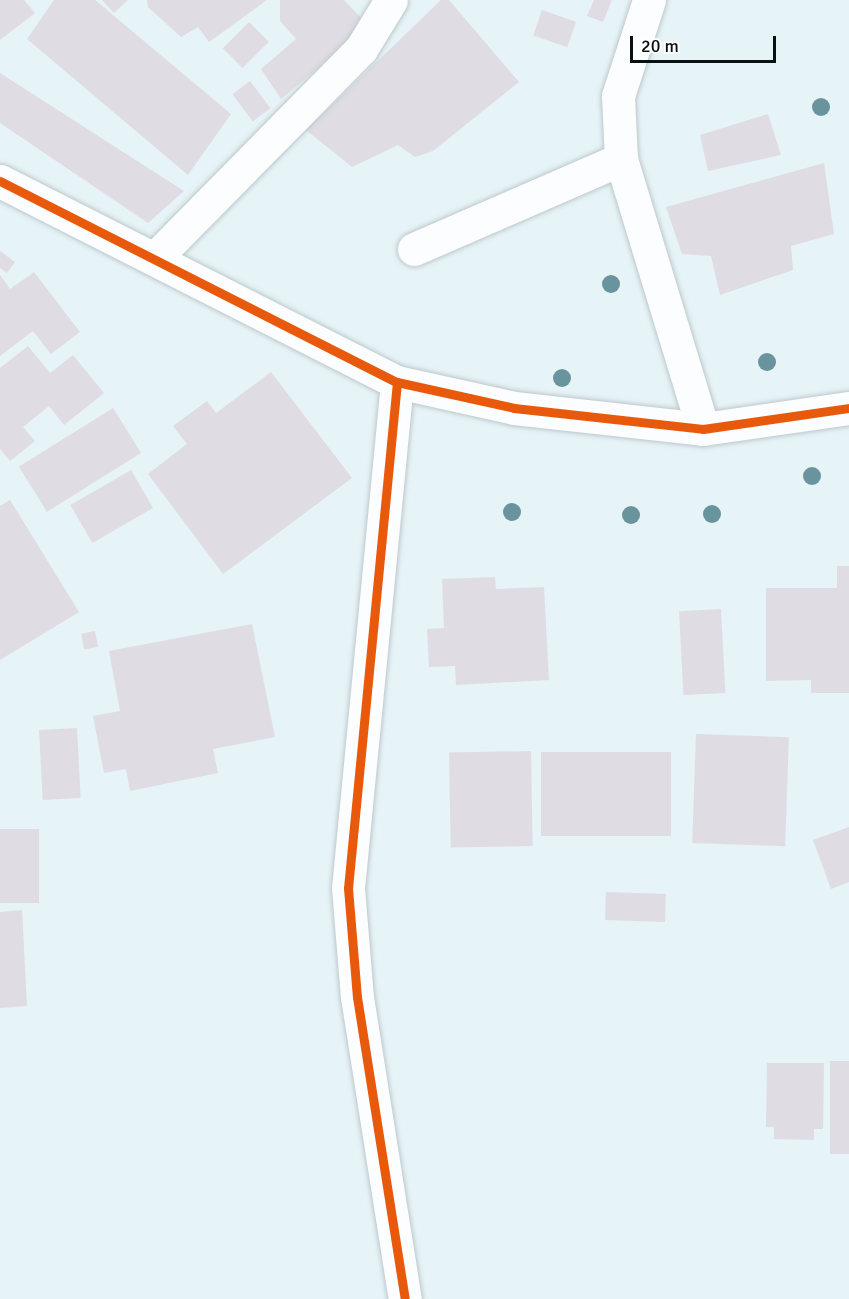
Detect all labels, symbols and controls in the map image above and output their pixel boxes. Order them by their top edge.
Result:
scale bar [633,24,778,62]
text: 20 m [641,35,679,57]

